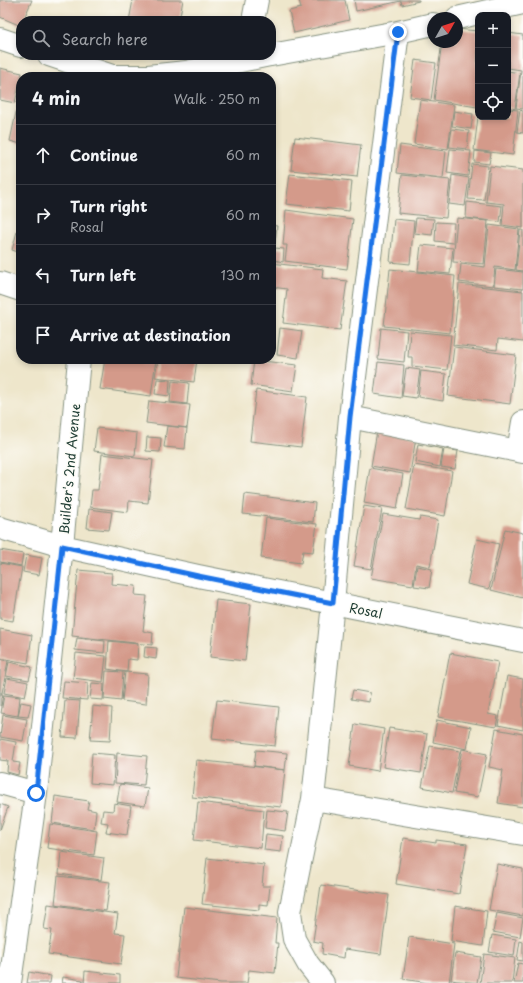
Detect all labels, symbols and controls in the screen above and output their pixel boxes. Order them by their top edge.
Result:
north arrow [427,12,463,48]
map controls [475,12,511,120]
button: + [475,12,511,48]
search box [16,16,276,60]
route end [389,23,407,41]
icon: search [30,27,52,49]
text: Search here [62,27,148,50]
button: − [475,48,511,84]
button: locate [475,84,511,120]
text: 4 min [32,85,80,111]
text: Walk · 250 m [174,89,260,108]
text: Continue [70,143,138,166]
icon: ahead [32,144,54,166]
text: 60 m [226,145,260,164]
text: Turn right [70,194,147,217]
icon: right [32,204,54,226]
text: 60 m [226,205,260,224]
text: Rosal [70,217,104,236]
text: Turn left [70,263,136,286]
icon: left [32,264,54,286]
text: 130 m [221,265,260,284]
text: Arrive at destination [70,323,231,346]
icon: arrive [32,324,54,346]
street label: Builder's 2nd Avenue [54,403,84,535]
street label: Rosal [348,597,384,623]
route start [27,784,45,802]

